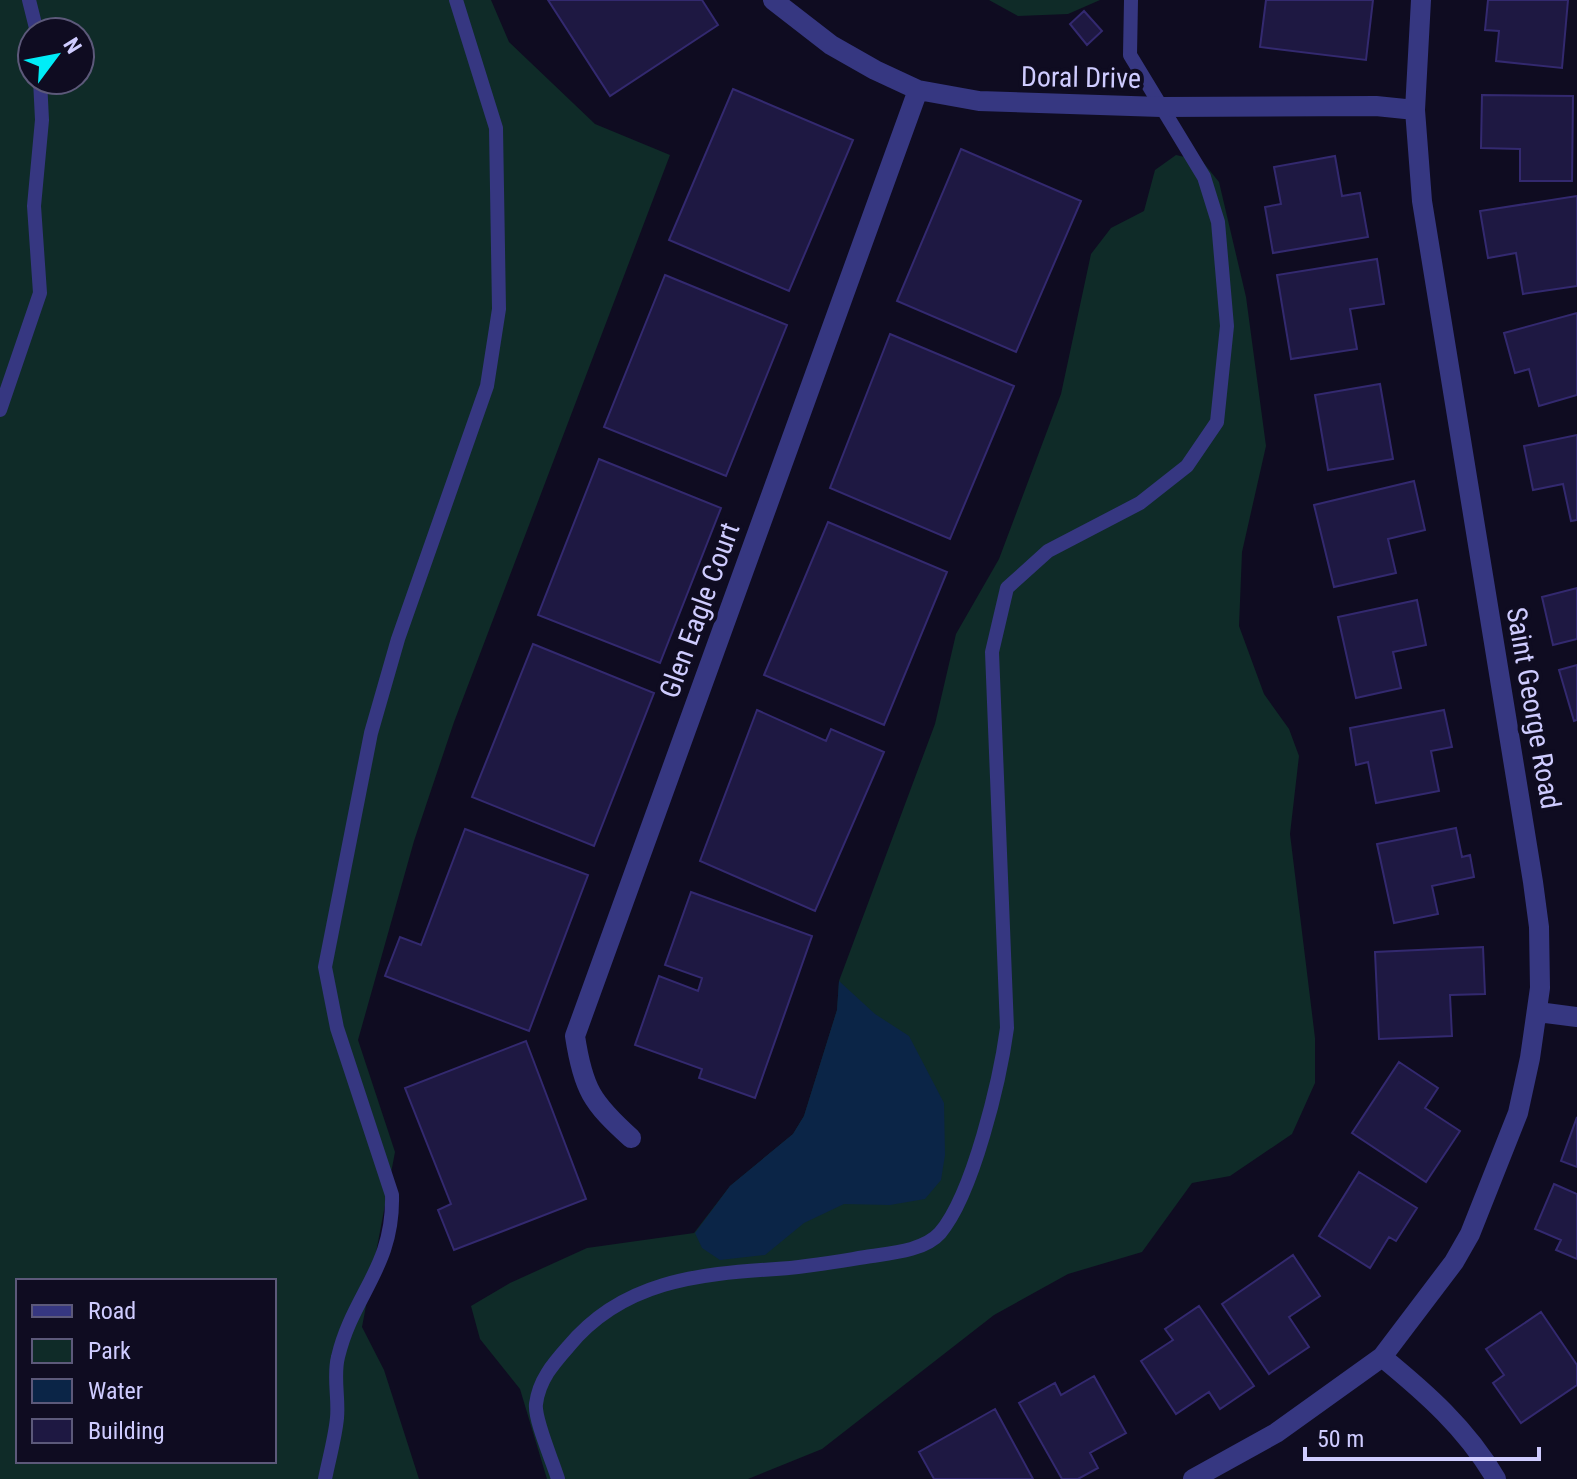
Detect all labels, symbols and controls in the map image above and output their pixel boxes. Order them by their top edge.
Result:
north arrow [16,16,96,96]
text: N [58,33,87,58]
street label: Doral Drive [1021,60,1141,95]
street label: Glen Eagle Court [652,518,746,702]
street label: Saint George Road [1500,605,1567,812]
legend [16,1279,276,1463]
text: Road [88,1297,136,1325]
text: Park [88,1337,131,1365]
text: Water [88,1377,143,1405]
scale bar [1305,1411,1539,1461]
text: Building [88,1417,165,1445]
text: 50 m [1317,1425,1364,1453]

